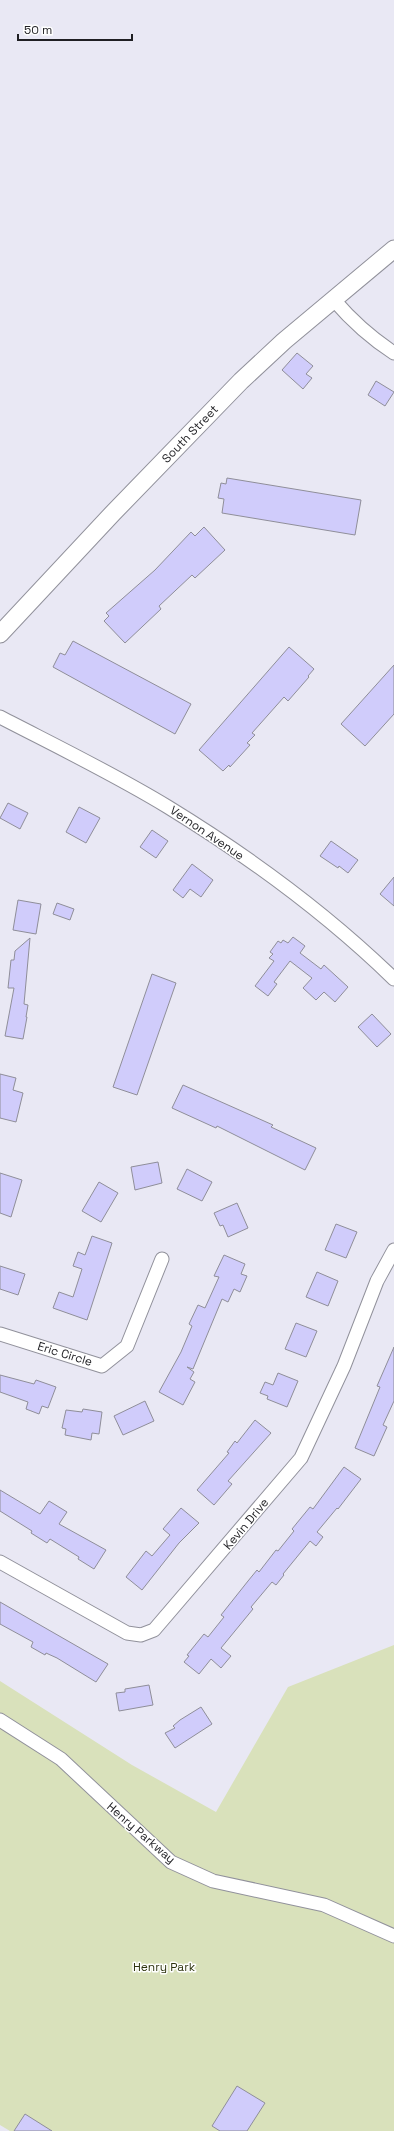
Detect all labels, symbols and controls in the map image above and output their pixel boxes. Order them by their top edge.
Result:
scale bar [18,16,132,42]
text: 50 m [24,22,52,38]
street label: South Street [158,402,222,466]
street label: Vernon Avenue [167,802,247,864]
street label: Eric Circle [36,1338,94,1370]
street label: Kevin Drive [220,1495,272,1553]
street label: Henry Parkway [103,1799,179,1867]
park label: Henry Park [133,1959,196,1975]

